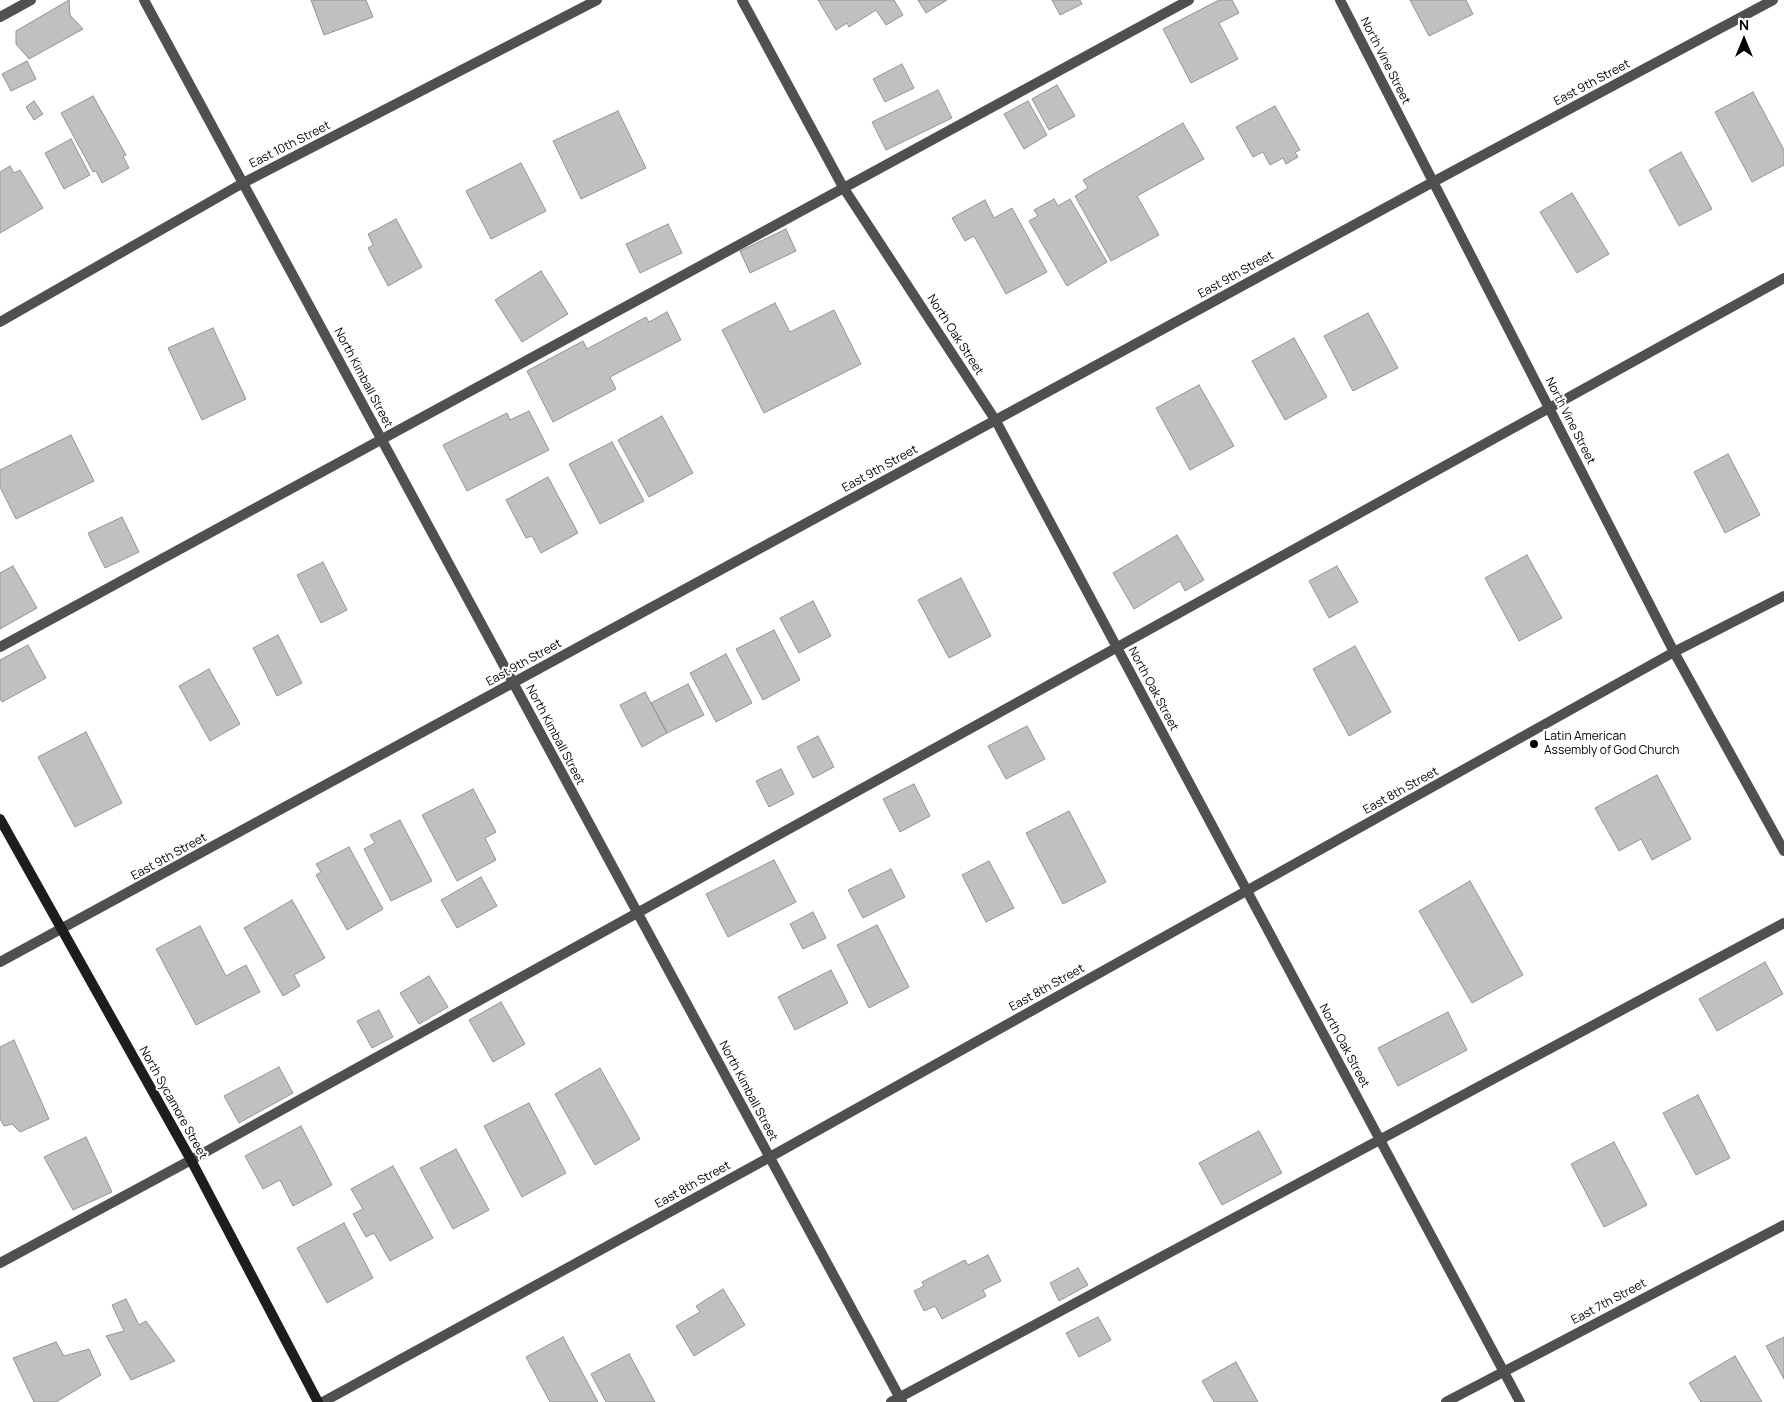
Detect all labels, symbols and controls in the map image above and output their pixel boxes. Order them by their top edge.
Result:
street label: North Vine Street [1357,15,1413,107]
north arrow [1719,15,1769,65]
text: N [1739,15,1749,34]
street label: East 9th Street [1552,57,1632,109]
street label: East 10th Street [247,118,333,172]
street label: East 9th Street [1196,248,1276,302]
street label: North Oak Street [924,292,986,378]
street label: North Kimball Street [331,326,395,430]
street label: North Vine Street [1542,375,1598,467]
street label: East 9th Street [840,442,920,496]
street label: East 9th Street [484,636,564,690]
street label: North Oak Street [1125,645,1181,733]
street label: North Kimball Street [523,683,587,787]
place label: Latin American Assembly of God Church [1544,730,1679,758]
marker: Latin American Assembly of God Church [1528,738,1540,750]
street label: East 8th Street [1361,764,1441,818]
street label: East 9th Street [129,830,209,884]
street label: East 8th Street [1007,961,1087,1015]
street label: North Oak Street [1316,1002,1372,1090]
street label: North Kimball Street [716,1039,780,1143]
street label: North Sycamore Street [136,1044,210,1162]
street label: East 8th Street [653,1158,733,1212]
street label: East 7th Street [1569,1276,1649,1328]

